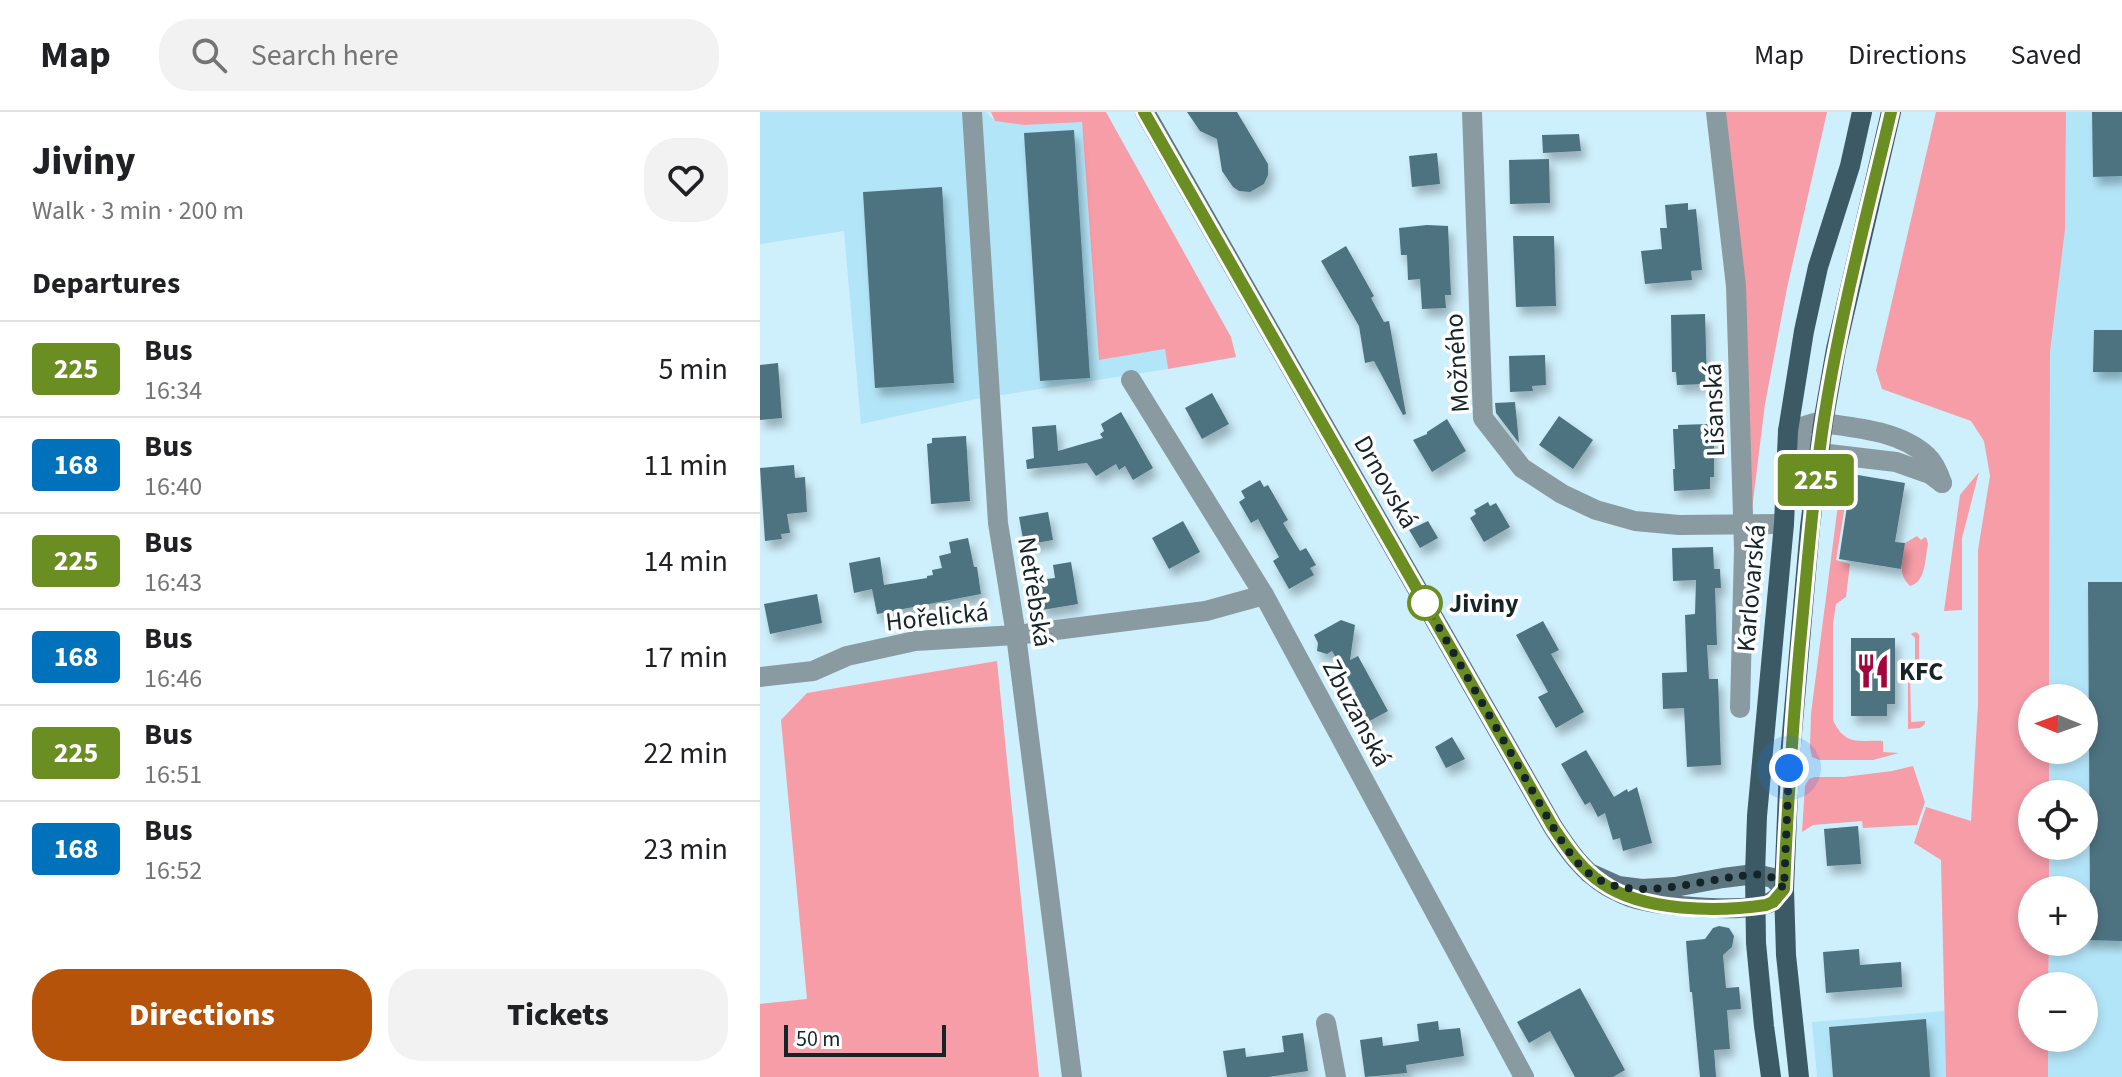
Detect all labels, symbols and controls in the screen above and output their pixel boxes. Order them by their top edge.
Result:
search box [159,19,719,91]
text: Map [40,28,111,82]
icon: search [187,33,231,77]
text: Search here [251,34,399,77]
text: Map [1754,35,1804,75]
text: Directions [1848,35,1967,75]
text: Saved [2011,35,2082,75]
text: Jiviny [32,135,135,189]
button: heart [644,138,728,222]
text: Walk · 3 min · 200 m [32,192,244,229]
text: Departures [32,262,180,305]
street label: Možného [1435,312,1479,414]
text: Bus [144,329,192,372]
text: 5 min [658,348,728,391]
text: 225 [54,349,98,389]
street label: Lišanská [1694,362,1734,458]
text: 16:34 [144,372,202,409]
text: Bus [144,425,192,468]
street label: Drnovská [1344,429,1428,535]
text: 11 min [644,444,728,487]
text: 168 [54,445,98,485]
line badge: 225 [1770,454,1862,506]
text: 225 [1794,460,1838,500]
text: 16:40 [144,468,202,505]
text: Bus [144,521,192,564]
street label: Karlovarská [1727,523,1775,653]
street label: Netřebská [1008,534,1062,650]
text: 14 min [644,540,728,583]
text: 225 [54,541,98,581]
text: 16:43 [144,564,202,601]
place label: Jiviny [1449,585,1519,622]
marker: Jiviny [1408,586,1442,620]
street label: Hořelická [884,593,990,641]
text: Bus [144,617,192,660]
text: 17 min [644,636,728,679]
text: 168 [54,637,98,677]
restaurant icon: KFC [1854,652,1892,690]
street label: Zbuzanská [1313,653,1401,773]
place label: KFC [1899,653,1943,690]
text: 16:46 [144,660,202,697]
north arrow [2018,684,2098,764]
map controls [2018,684,2098,1052]
text: Bus [144,713,192,756]
text: 22 min [644,732,728,775]
text: 225 [54,733,98,773]
your location [1769,748,1809,788]
text: 16:51 [144,756,202,793]
button: locate [2018,780,2098,860]
text: Bus [144,809,192,852]
text: 23 min [644,828,728,871]
text: 168 [54,829,98,869]
text: 16:52 [144,852,202,889]
button: + [2018,876,2098,956]
button: Directions [32,969,372,1061]
button: Tickets [388,969,728,1061]
button: − [2018,972,2098,1052]
scale bar [784,1021,946,1057]
text: 50 m [796,1023,841,1055]

